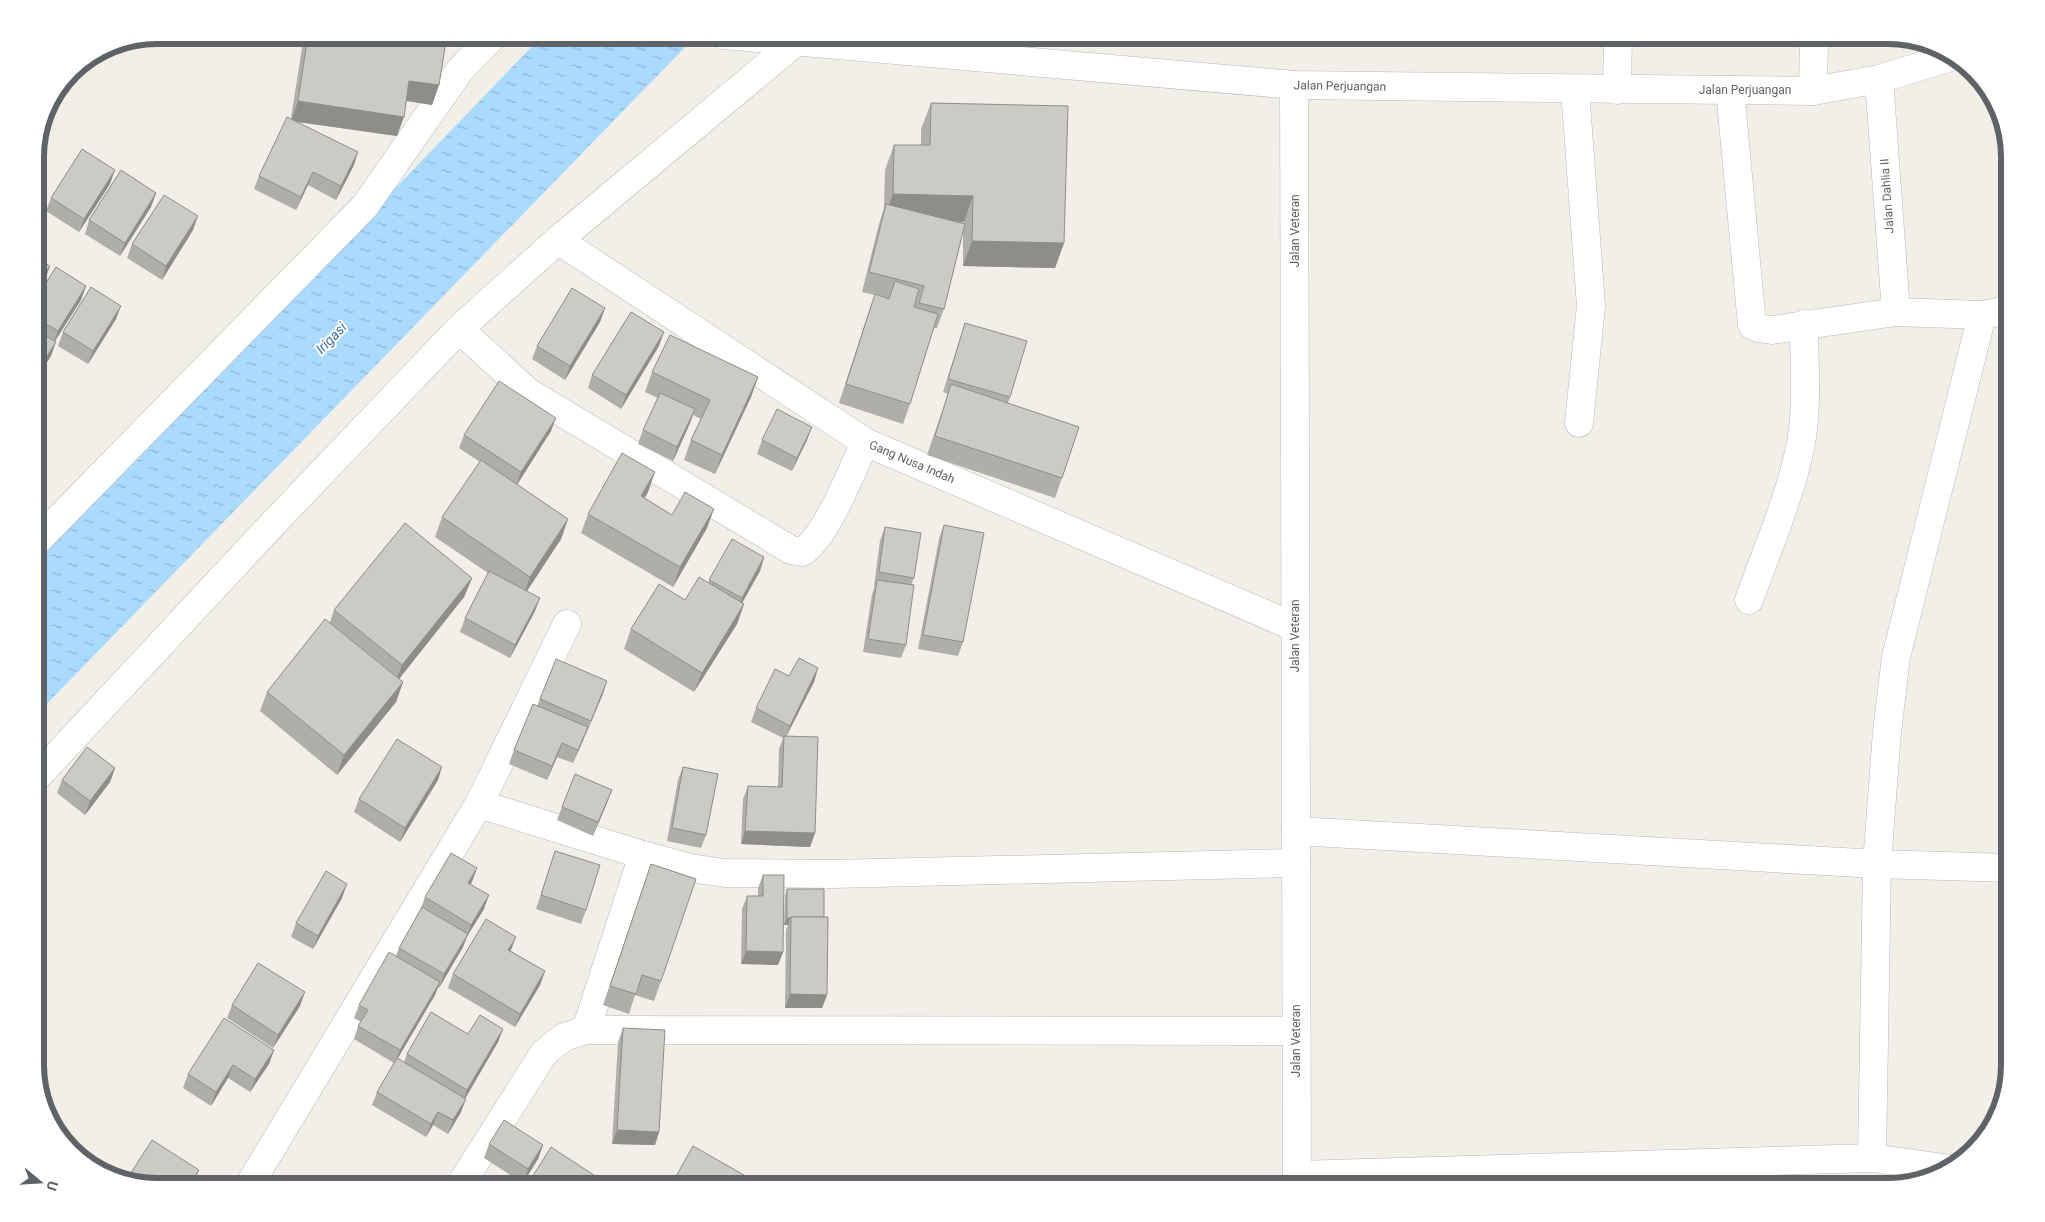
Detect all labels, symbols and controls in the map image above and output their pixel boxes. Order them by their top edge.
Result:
street label: Jalan Perjuangan [1294,78,1386,94]
street label: Jalan Perjuangan [1699,83,1791,97]
street label: Jalan Dahlia II [1877,158,1897,234]
street label: Jalan Veteran [1288,194,1302,268]
water label: Irigasi [312,319,350,357]
street label: Gang Nusa Indah [867,438,957,486]
street label: Jalan Veteran [1288,599,1302,673]
street label: Jalan Veteran [1289,1004,1303,1078]
north arrow [15,1157,65,1207]
text: U [43,1179,61,1193]

